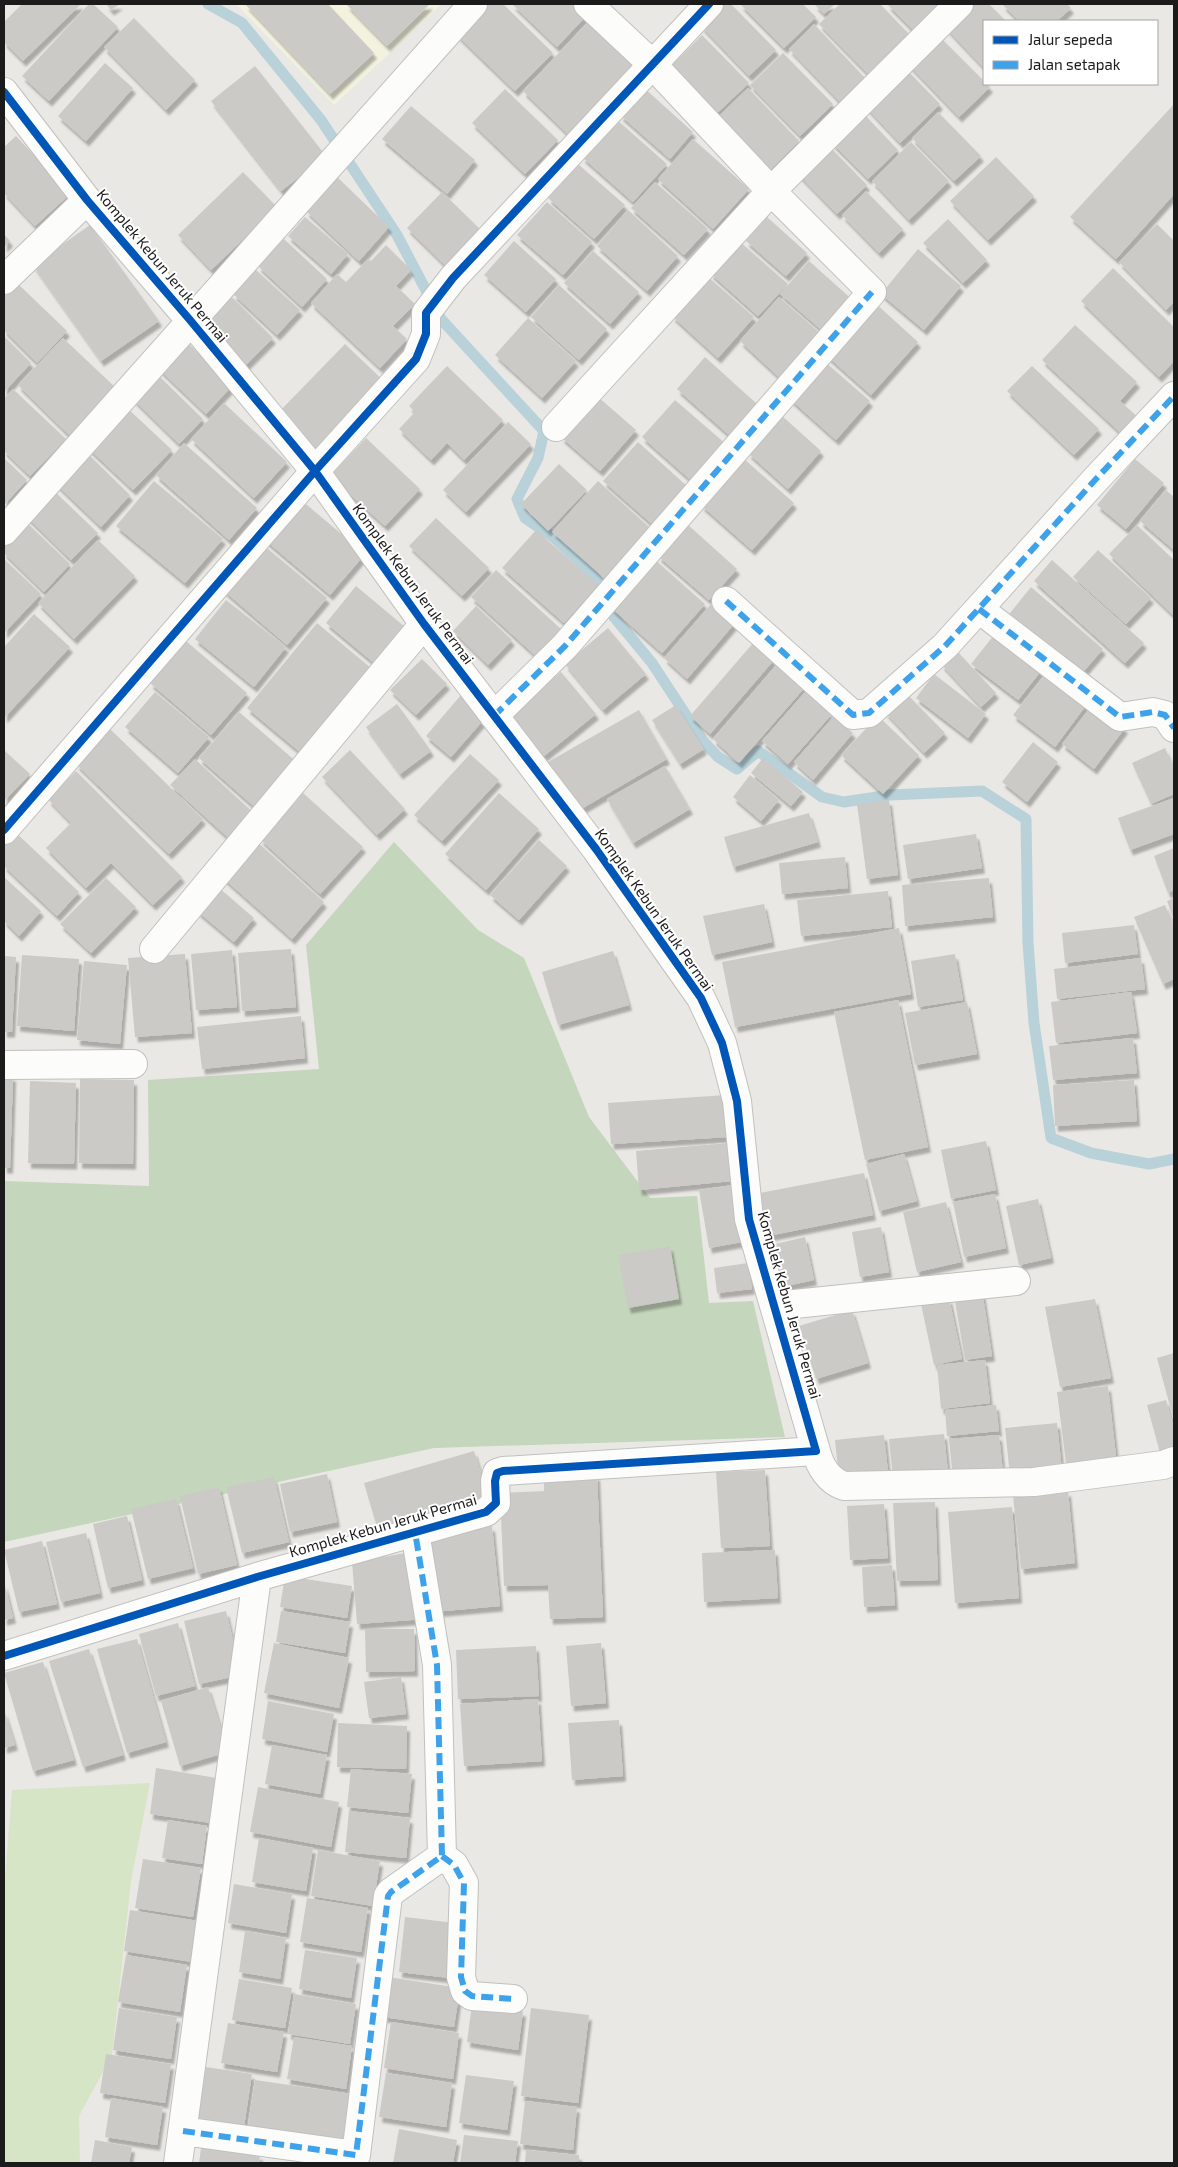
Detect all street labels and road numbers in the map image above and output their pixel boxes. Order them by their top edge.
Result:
street label: Komplek Kebun Jeruk Permai [93,185,232,346]
street label: Komplek Kebun Jeruk Permai [349,499,478,667]
street label: Komplek Kebun Jeruk Permai [592,825,718,994]
street label: Komplek Kebun Jeruk Permai [755,1209,825,1401]
street label: Komplek Kebun Jeruk Permai [287,1490,479,1560]

